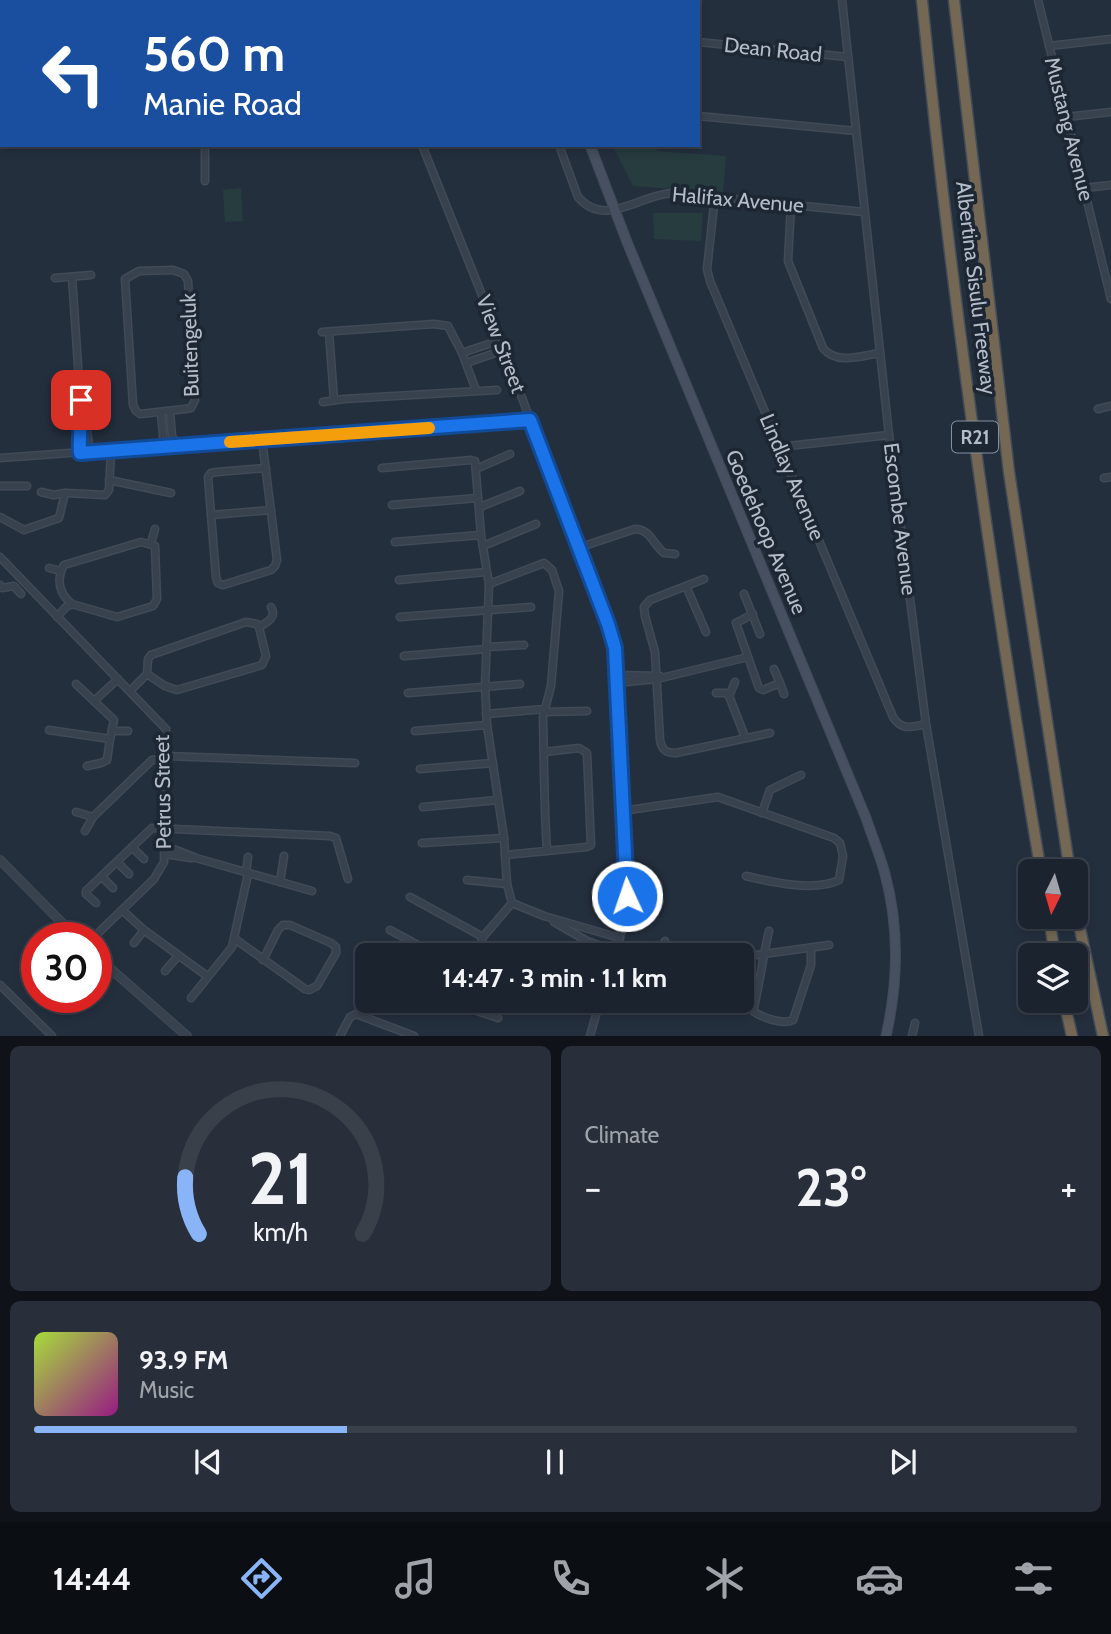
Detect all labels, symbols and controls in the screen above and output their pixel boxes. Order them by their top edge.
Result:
text: 560 m [143,24,285,83]
icon: left [28,28,119,119]
street label: Dean Road [723,32,823,67]
street label: Mustang Avenue [1040,54,1099,204]
text: Manie Road [143,84,302,123]
street label: Albertina Sisulu Freeway [951,180,1002,397]
street label: Halifax Avenue [671,181,805,218]
street label: View Street [471,291,532,396]
street label: Buitengeluk [175,292,204,397]
pin [51,370,111,430]
icon: arrive [62,381,100,419]
street label: Lindlay Avenue [755,410,830,544]
road number: R21 [952,422,998,452]
street label: Escombe Avenue [879,441,922,597]
street label: Goedehoop Avenue [721,446,812,618]
street label: Petrus Street [149,734,176,850]
position arrow [590,859,664,933]
north arrow [1018,859,1088,929]
map controls [1018,859,1088,1013]
speed limit sign: 30 [21,922,112,1013]
button: layers [1018,943,1088,1013]
text: 14:47 · 3 min · 1.1 km [442,962,667,994]
text: Climate [585,1121,659,1149]
text: 21 [248,1135,313,1223]
text: 23° [795,1156,866,1219]
text: − [585,1164,601,1211]
text: + [1060,1164,1077,1211]
text: km/h [253,1217,308,1247]
text: 93.9 FM [139,1344,228,1376]
text: Music [139,1376,194,1404]
icon: previous [189,1443,227,1481]
icon: pause [536,1443,574,1481]
icon: next [884,1443,922,1481]
icon: directions [237,1554,286,1603]
icon: music [391,1554,440,1603]
icon: phone [546,1554,595,1603]
icon: climate [700,1554,749,1603]
icon: car [855,1554,904,1603]
icon: filters [1009,1554,1058,1603]
text: 14:44 [53,1559,131,1598]

